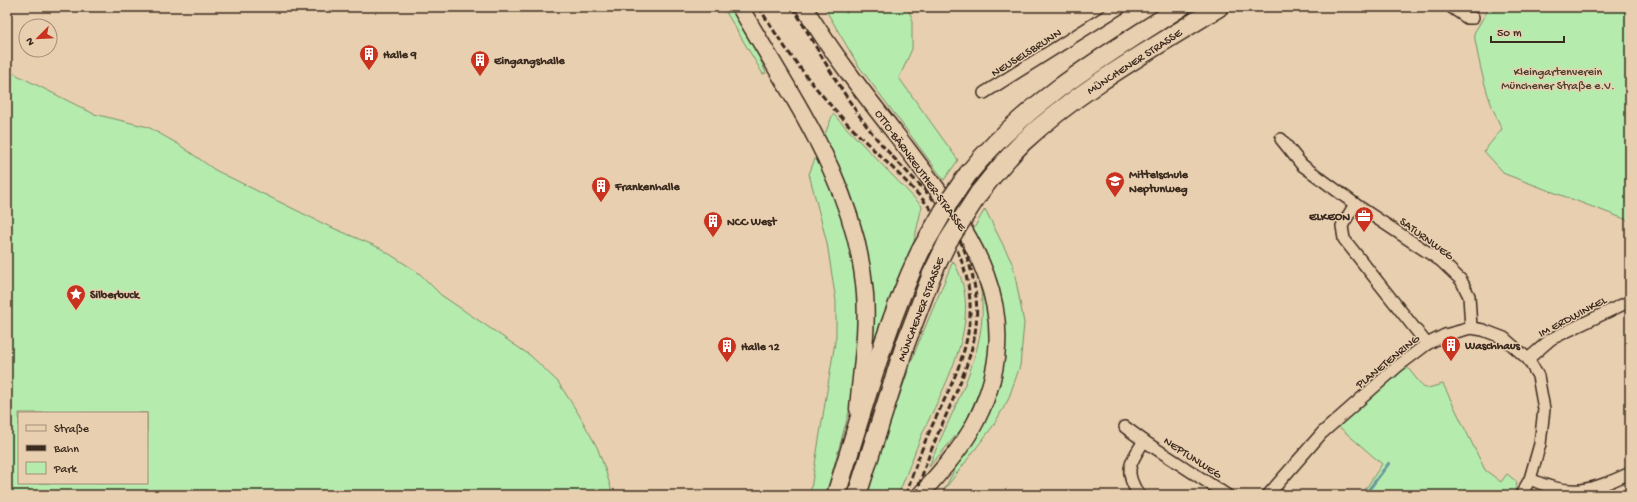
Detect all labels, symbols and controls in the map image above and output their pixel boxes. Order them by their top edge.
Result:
north arrow [18,18,58,58]
scale bar [1491,18,1564,44]
street label: NEUSELSBRUNN [989,26,1065,81]
street label: MÜNCHENER STRASSE [1085,26,1186,99]
text: 50 m [1497,27,1522,41]
text: N [24,36,38,47]
building icon: Halle 9 [358,43,380,71]
place label: Halle 9 [383,49,418,63]
building icon: Eingangshalle [469,49,491,77]
place label: Eingangshalle [493,55,566,69]
park label: Kleingartenverein Münchener Straße e.V. [1501,66,1615,94]
street label: OTTO-BÄRNREUTHER-STRASSE [871,108,968,235]
place label: Mittelschule Neptunweg [1129,169,1189,197]
school or university icon: Mittelschule Neptunweg [1104,170,1126,198]
building icon: Frankenhalle [590,175,612,203]
place label: Frankenhalle [614,181,680,195]
office icon: ELKEON [1353,205,1375,233]
building icon: NCC West [702,210,724,238]
place label: ELKEON [1308,211,1350,225]
street label: SATURNWEG [1396,215,1456,264]
place label: NCC West [727,216,777,230]
street label: MÜNCHENER STRASSE [896,255,948,364]
place icon: Silberbuck [65,283,87,311]
place label: Silberbuck [90,289,141,303]
street label: IM ERDWINKEL [1537,294,1610,342]
street label: PLANETENRING [1353,332,1423,393]
building icon: Waschhaus [1440,334,1462,362]
building icon: Halle 12 [716,335,738,363]
place label: Waschhaus [1464,340,1521,354]
place label: Halle 12 [741,341,780,355]
legend [18,412,148,484]
text: Straße [54,423,90,437]
street label: NEPTUNWEG [1160,435,1224,483]
text: Bahn [53,443,79,457]
text: Park [53,463,79,477]

